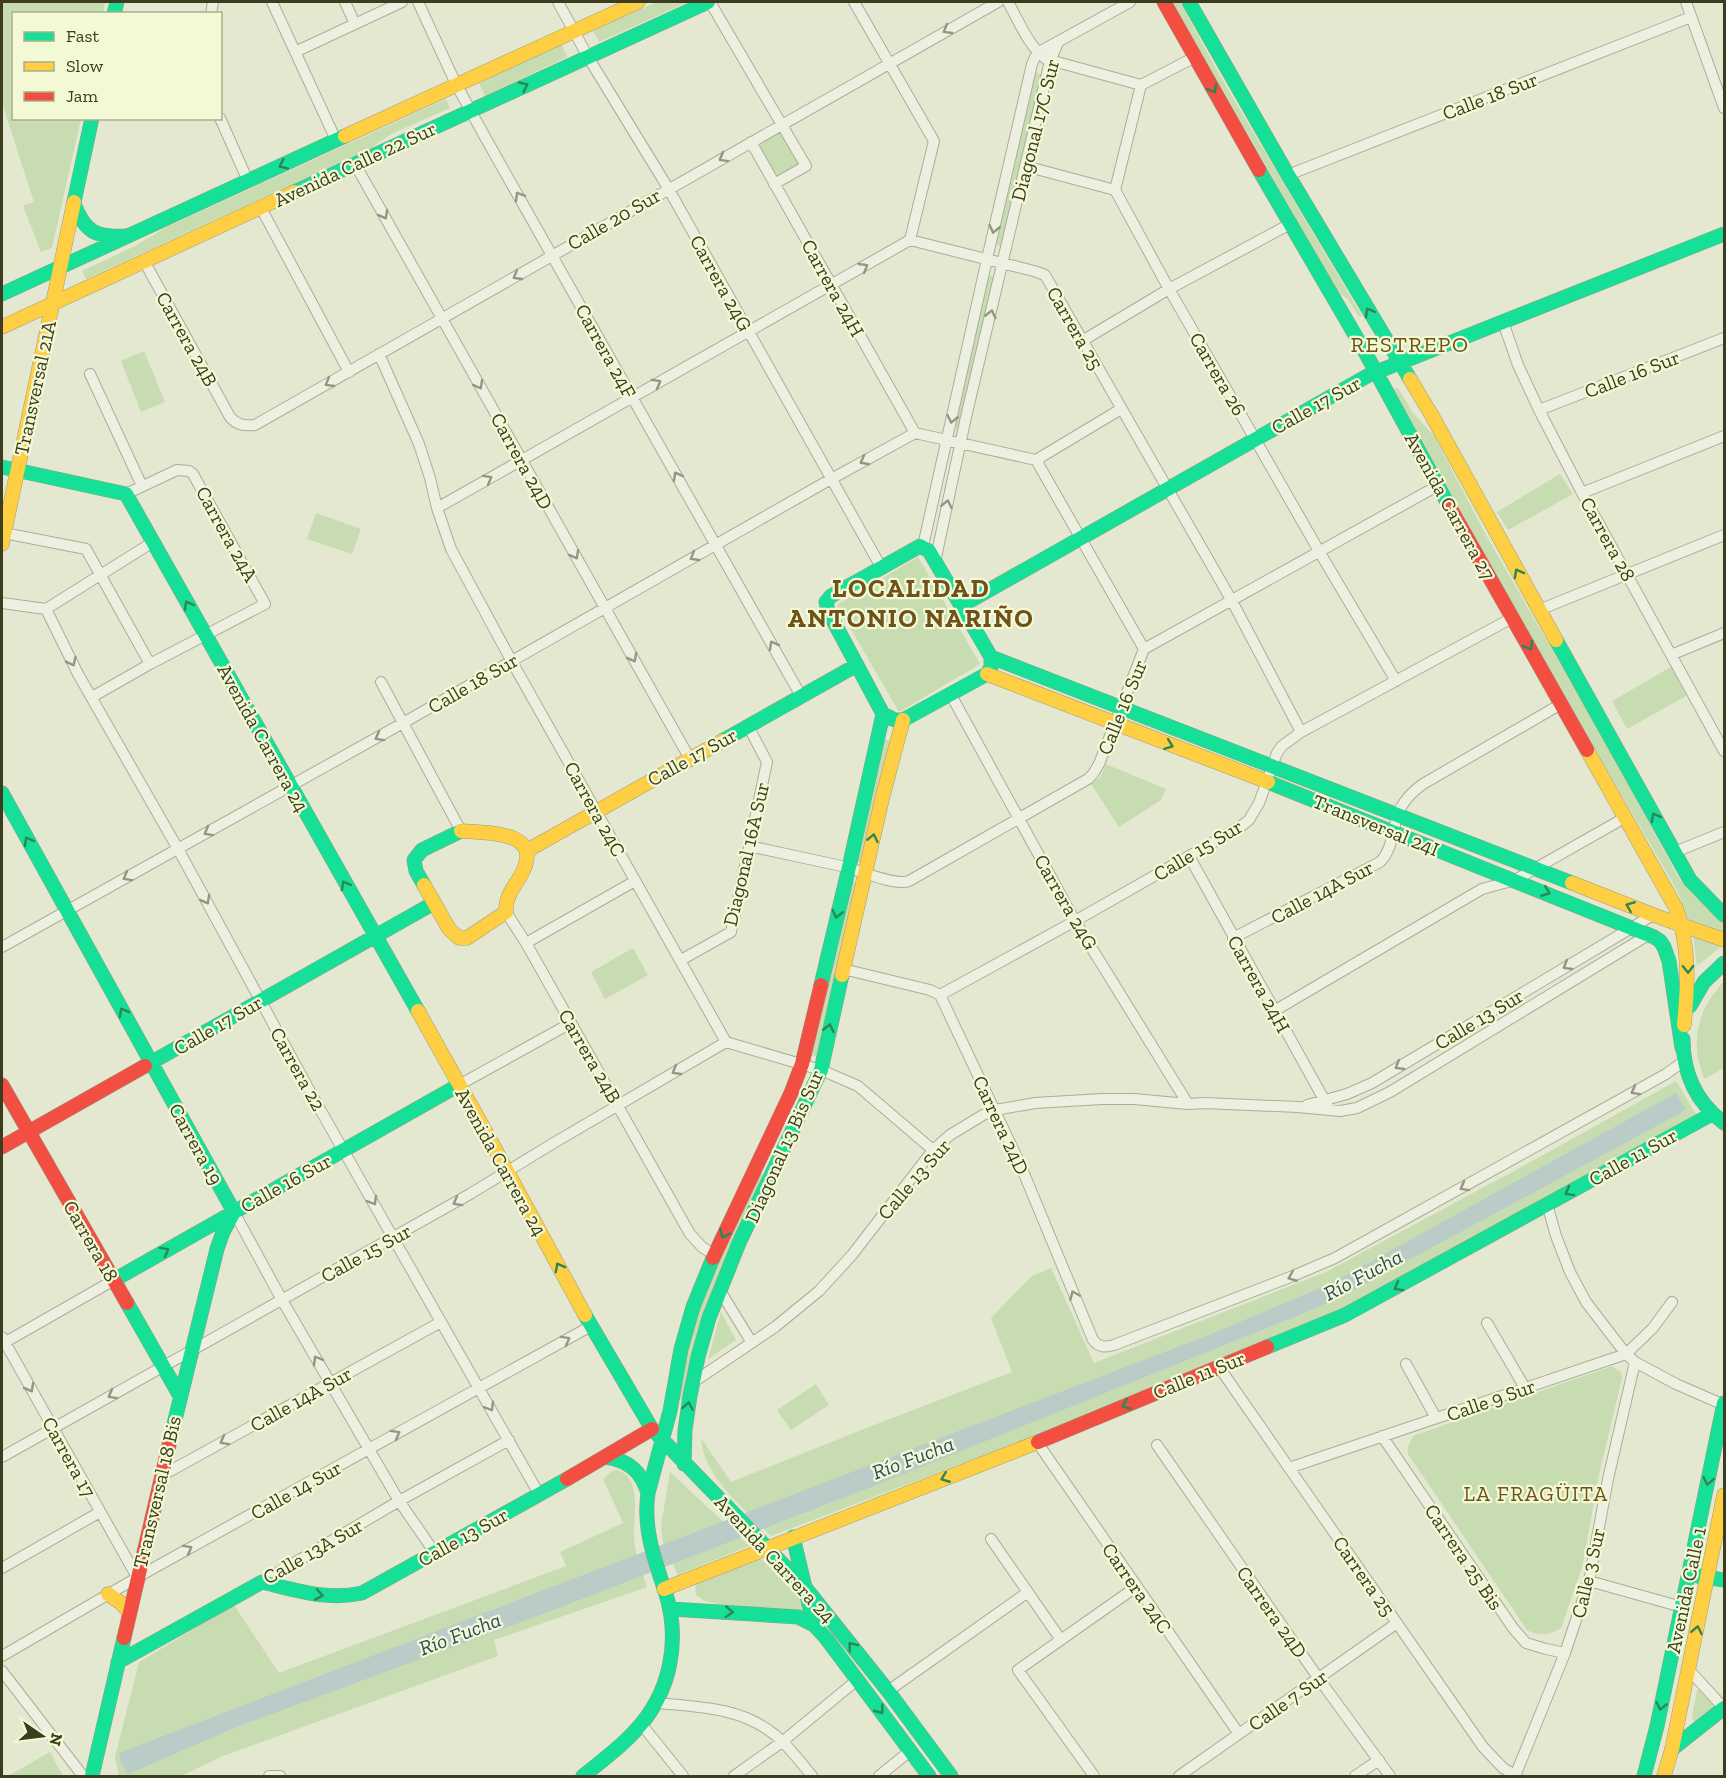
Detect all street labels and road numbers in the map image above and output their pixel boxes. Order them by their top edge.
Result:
street label: Diagonal 17C Sur [1006,56,1064,204]
street label: Calle 18 Sur [1439,67,1541,125]
street label: Avenida Calle 22 Sur [270,116,440,212]
street label: Calle 20 Sur [563,183,665,255]
street label: Carrera 24G [685,231,757,335]
street label: Carrera 24H [796,235,870,341]
street label: Carrera 25 [1042,282,1108,374]
street label: Carrera 24B [151,287,223,391]
street label: Carrera 24F [570,300,642,402]
street label: Transversal 21A [9,317,61,458]
street label: Carrera 26 [1185,328,1251,420]
street label: Calle 16 Sur [1581,345,1683,403]
street label: Calle 17 Sur [1267,371,1365,439]
street label: Carrera 24D [486,409,558,513]
street label: Avenida Carrera 27 [1400,428,1501,584]
street label: Carrera 24A [191,482,264,587]
street label: Carrera 28 [1575,493,1641,585]
street label: Calle 18 Sur [424,647,522,719]
street label: Calle 16 Sur [1092,656,1152,758]
street label: Avenida Carrera 24 [212,660,314,817]
street label: Calle 17 Sur [643,723,741,791]
street label: Carrera 24C [559,757,631,861]
street label: Diagonal 16A Sur [718,780,774,928]
street label: Transversal 24I [1309,789,1443,861]
street label: Calle 15 Sur [1149,814,1247,886]
street label: Carrera 24G [1029,850,1103,954]
street label: Calle 14A Sur [1267,855,1377,929]
street label: Carrera 24H [1222,931,1296,1037]
street label: Calle 13 Sur [1430,983,1528,1055]
street label: Calle 17 Sur [169,990,267,1060]
street label: Carrera 24B [553,1005,627,1107]
street label: Carrera 22 [265,1023,331,1115]
street label: Diagonal 13 Bis Sur [740,1066,828,1226]
street label: Carrera 24D [968,1072,1034,1178]
street label: Avenida Carrera 24 [450,1084,552,1241]
street label: Carrera 19 [164,1099,228,1189]
street label: Calle 11 Sur [1585,1123,1681,1191]
street label: Calle 13 Sur [872,1134,956,1224]
street label: Calle 16 Sur [236,1148,336,1218]
street label: Carrera 18 [58,1196,124,1286]
street label: Calle 15 Sur [316,1218,416,1288]
street label: Calle 11 Sur [1149,1346,1249,1404]
street label: Calle 14A Sur [246,1361,356,1437]
street label: Calle 9 Sur [1443,1374,1539,1426]
street label: Carrera 17 [37,1413,101,1502]
street label: Transversal 18 Bis [128,1413,186,1571]
street label: Calle 14 Sur [246,1455,346,1525]
street label: Avenida Carrera 24 [710,1490,841,1628]
street label: Carrera 25 Bis [1420,1499,1508,1615]
street label: Calle 13 Sur [414,1502,512,1572]
street label: Calle 13A Sur [259,1513,367,1589]
street label: Avenida Calle 1 [1661,1524,1711,1655]
street label: Calle 3 Sur [1566,1526,1610,1620]
street label: Carrera 25 [1328,1531,1400,1621]
street label: Carrera 24C [1097,1538,1177,1638]
street label: Carrera 24D [1232,1561,1312,1663]
street label: Calle 7 Sur [1244,1664,1332,1736]

